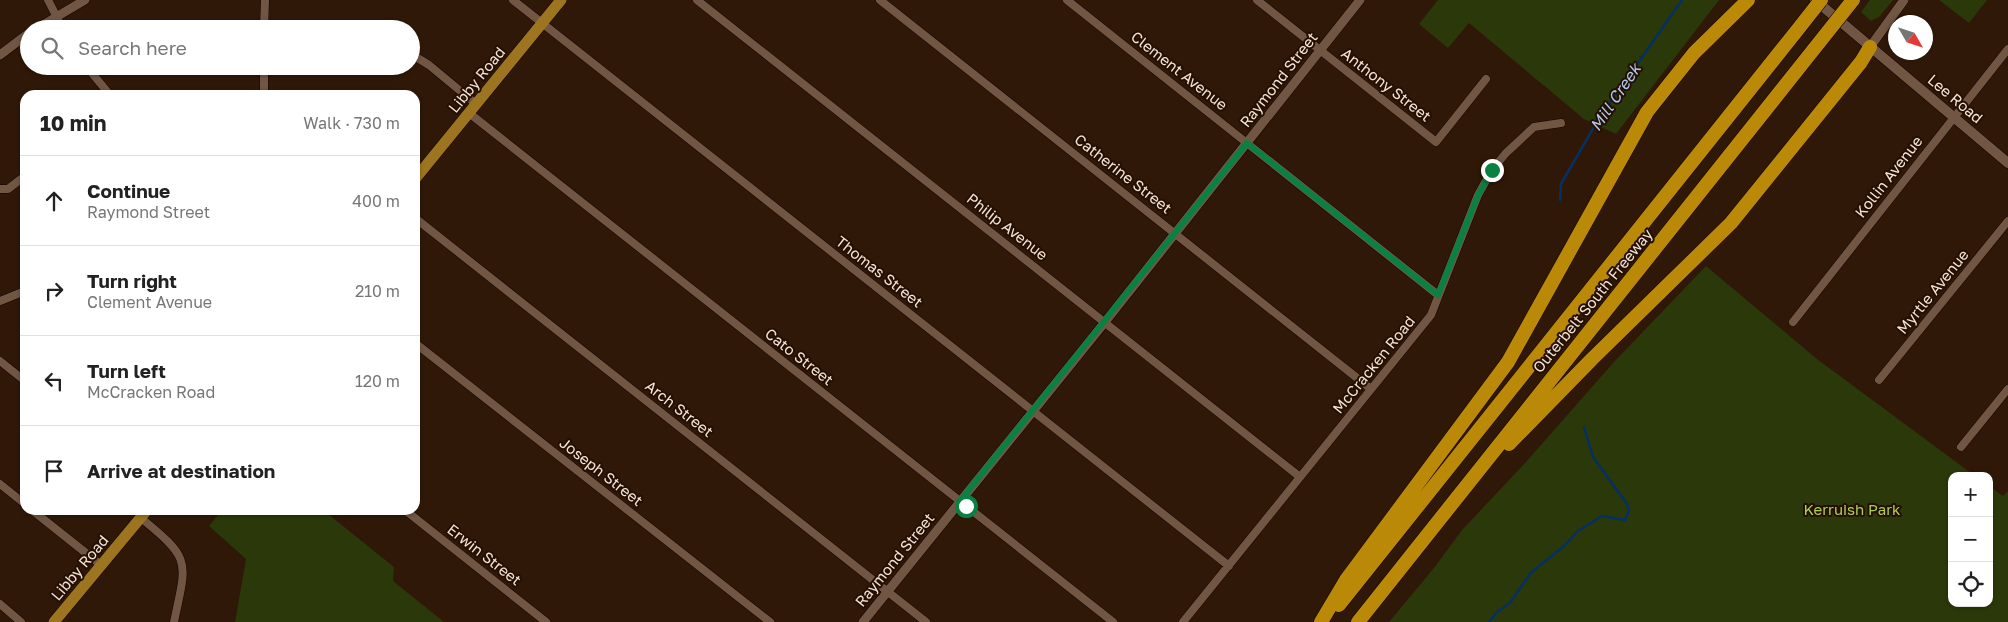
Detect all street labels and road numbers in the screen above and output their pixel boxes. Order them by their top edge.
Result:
street label: Clement Avenue [1128,27,1232,114]
street label: Raymond Street [1236,28,1321,130]
street label: Libby Road [444,43,508,116]
street label: Anthony Street [1338,44,1435,125]
street label: Lee Road [1924,70,1987,126]
street label: Catherine Street [1071,130,1176,217]
street label: Kollin Avenue [1851,132,1926,221]
street label: Philip Avenue [964,189,1052,264]
street label: Outerbelt South Freeway [1529,224,1656,376]
street label: Thomas Street [833,232,927,311]
street label: Myrtle Avenue [1893,245,1972,337]
street label: McCracken Road [1328,312,1418,417]
street label: Cato Street [762,324,837,388]
street label: Arch Street [642,376,717,440]
street label: Joseph Street [556,433,647,509]
street label: Raymond Street [851,509,938,610]
street label: Erwin Street [444,520,525,589]
street label: Libby Road [47,531,112,604]

